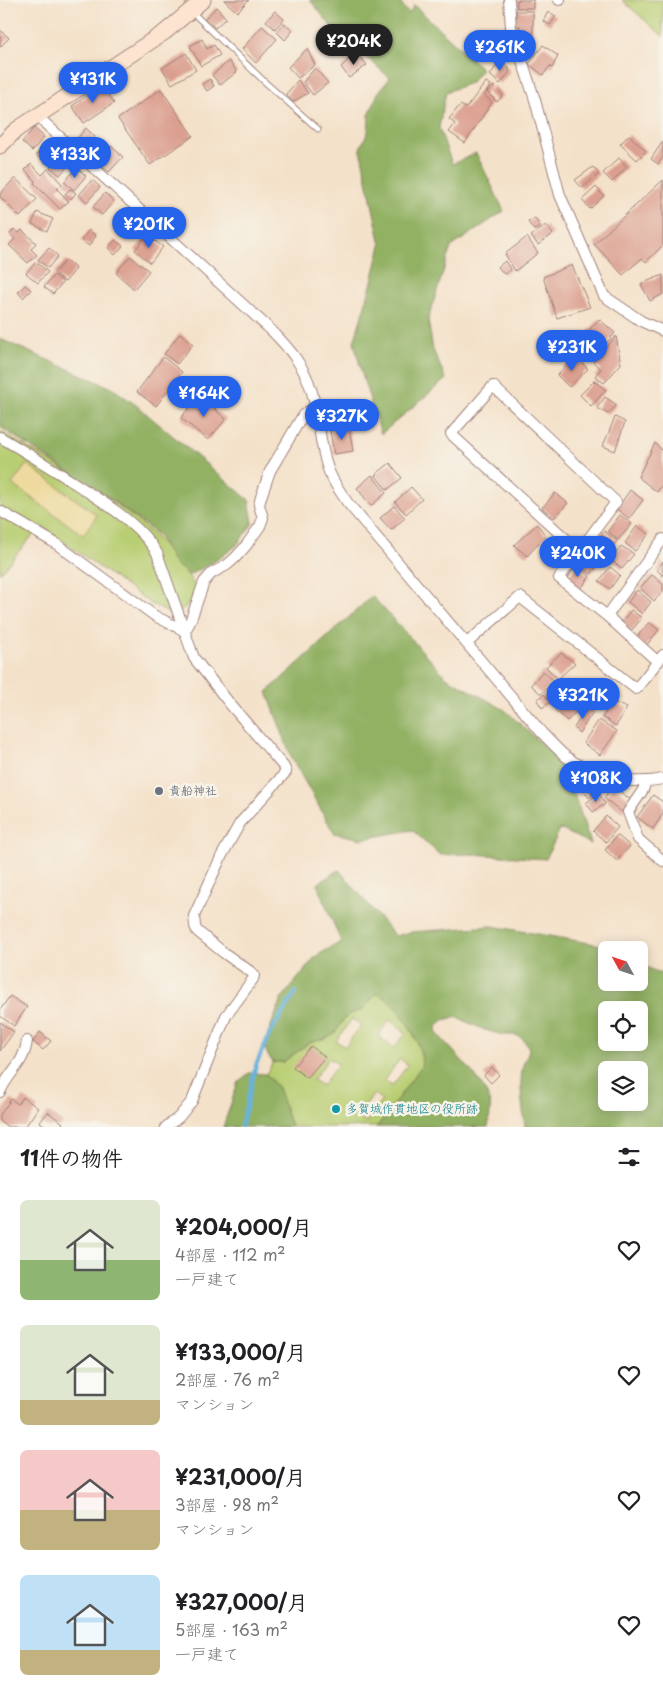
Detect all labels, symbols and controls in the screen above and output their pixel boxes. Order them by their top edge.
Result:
pin: ¥204K [319,23,389,66]
text: ¥204K [327,28,381,52]
pin: ¥261K [465,30,535,72]
text: ¥261K [475,34,525,58]
pin: ¥131K [58,62,128,104]
text: ¥131K [70,66,116,90]
pin: ¥133K [40,136,110,179]
text: ¥133K [50,141,100,165]
pin: ¥201K [114,206,184,249]
text: ¥201K [123,211,175,235]
pin: ¥231K [537,330,607,372]
text: ¥231K [547,334,597,358]
pin: ¥164K [169,376,239,418]
text: ¥164K [178,380,230,404]
pin: ¥327K [307,398,377,441]
text: ¥327K [316,403,368,427]
pin: ¥240K [543,536,613,578]
text: ¥240K [550,540,606,564]
pin: ¥321K [548,678,618,720]
text: ¥321K [558,682,608,706]
pin: ¥108K [561,760,631,803]
text: ¥108K [570,765,622,789]
place label: 貴船神社 [169,781,217,799]
marker: 貴船神社 [153,785,165,797]
north arrow [598,941,648,991]
map controls [598,941,648,1111]
button: locate [598,1001,648,1051]
button: layers [598,1061,648,1111]
place label: 多賀城作貫地区の役所跡 [346,1099,478,1117]
marker: 多賀城作貫地区の役所跡 [330,1103,342,1115]
text: 11件の物件 [20,1141,123,1173]
icon: filters [615,1143,643,1171]
text: ¥204,000/月 [175,1210,312,1242]
icon: home [60,1220,120,1280]
icon: heart [615,1236,643,1264]
text: 4部屋 · 112 m² [175,1242,286,1266]
text: 一戸建て [175,1266,239,1290]
text: ¥133,000/月 [175,1335,306,1367]
icon: home [60,1345,120,1405]
icon: heart [615,1361,643,1389]
text: 2部屋 · 76 m² [175,1367,280,1391]
text: マンション [175,1391,254,1415]
text: ¥231,000/月 [175,1460,306,1492]
icon: home [60,1470,120,1530]
icon: heart [615,1486,643,1514]
text: 3部屋 · 98 m² [175,1492,279,1516]
text: マンション [175,1516,254,1540]
text: ¥327,000/月 [175,1585,308,1617]
icon: home [60,1595,120,1655]
icon: heart [615,1611,643,1639]
text: 5部屋 · 163 m² [175,1617,288,1641]
text: 一戸建て [175,1641,239,1665]

